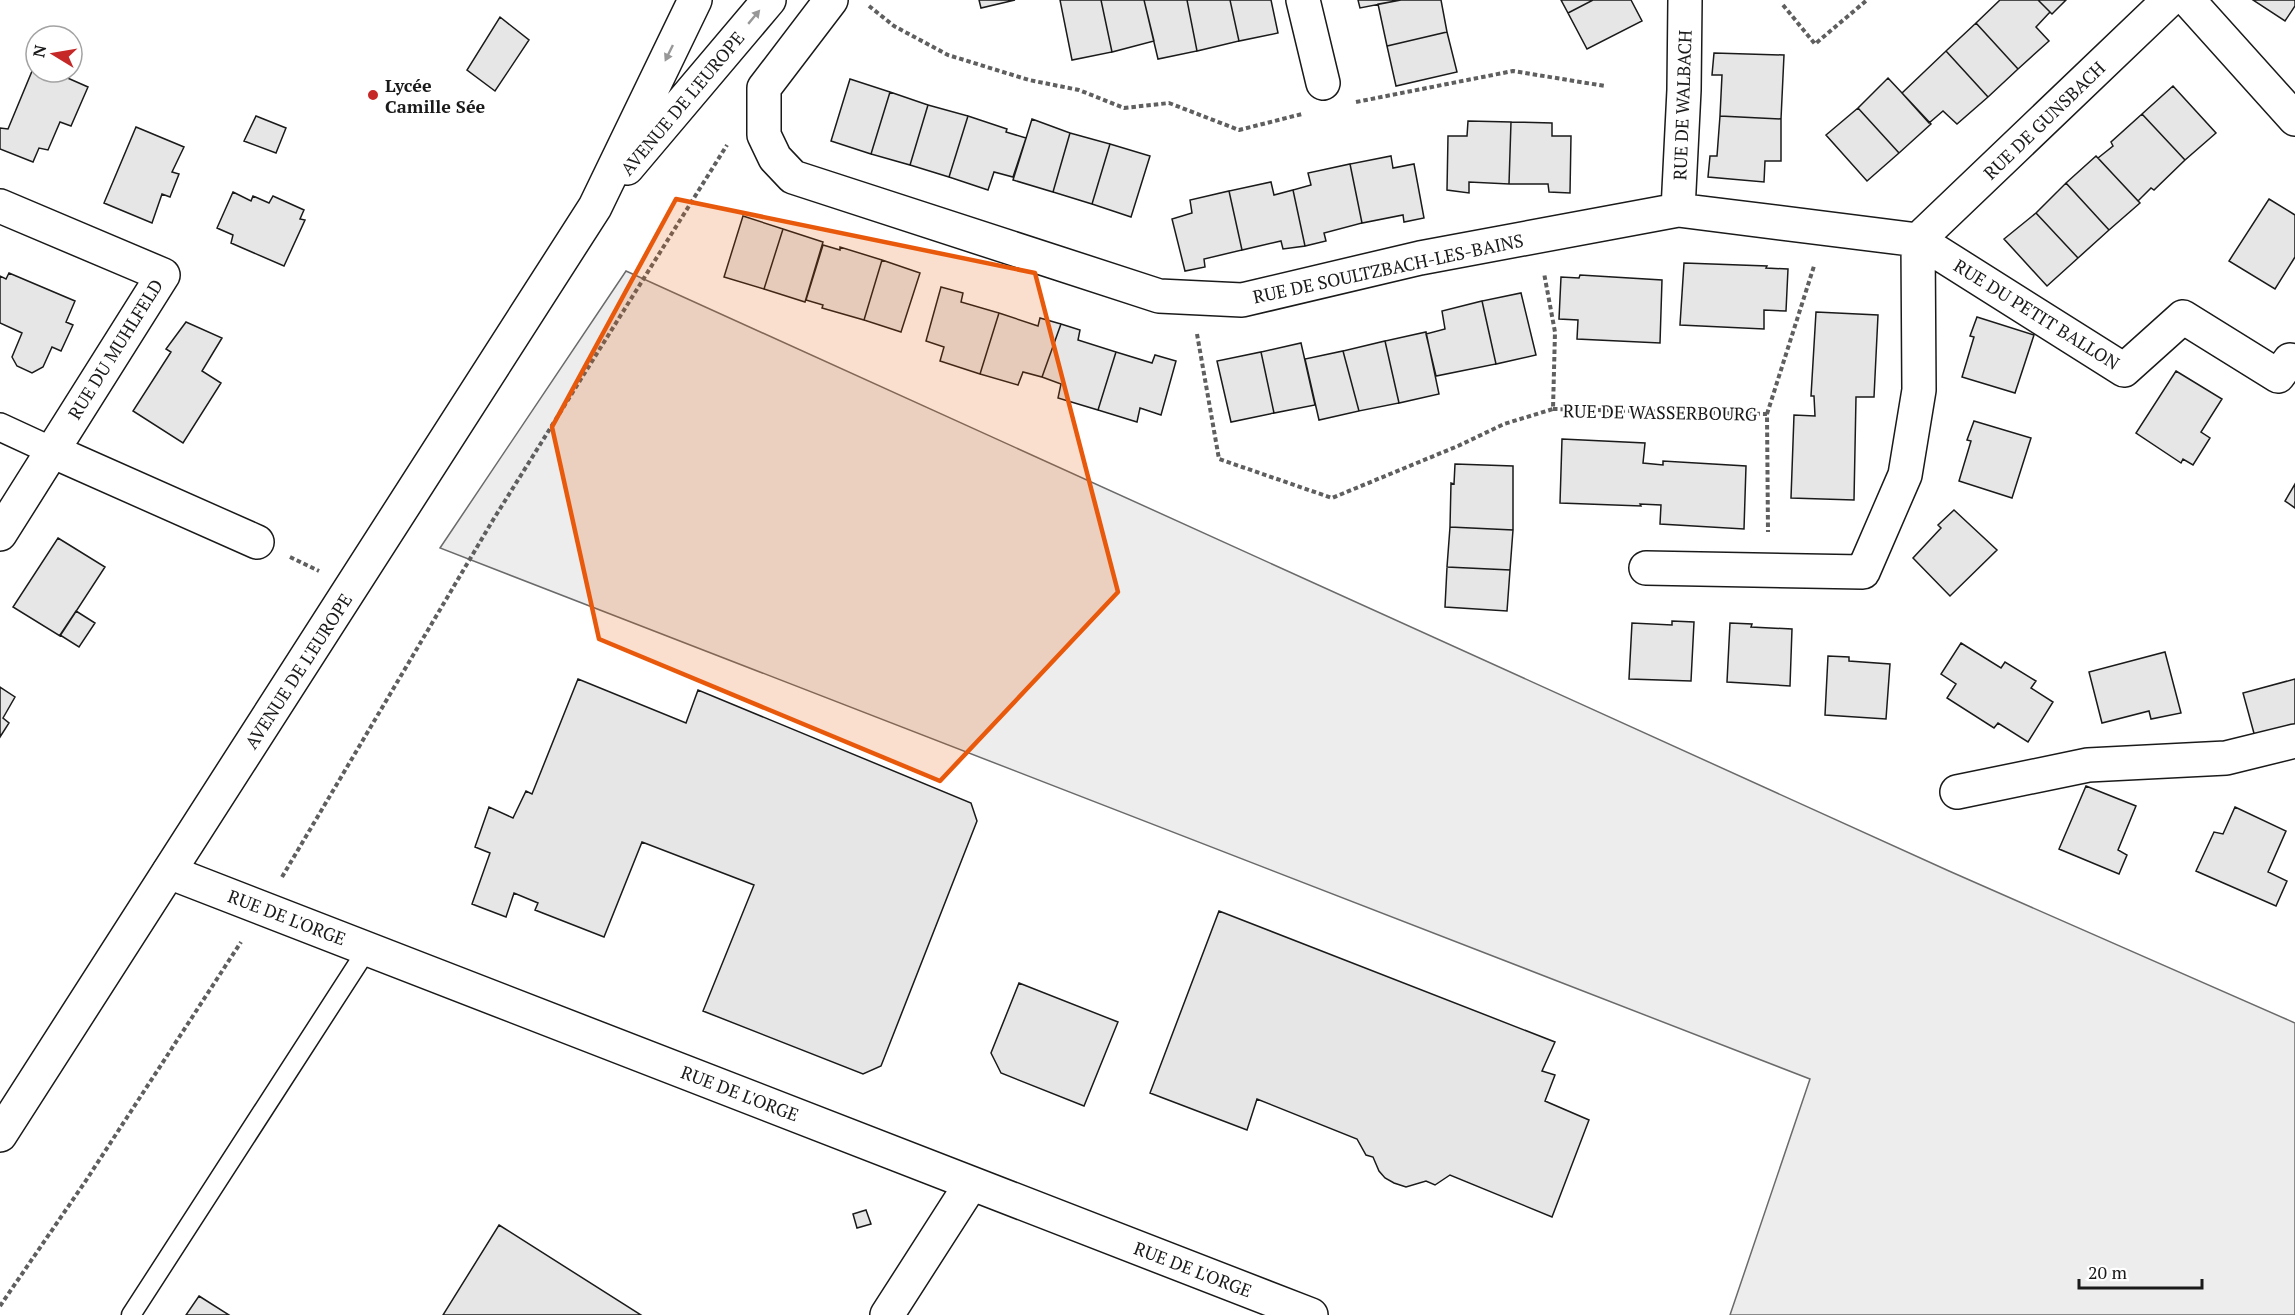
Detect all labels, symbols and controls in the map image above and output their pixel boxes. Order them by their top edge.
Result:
one-way arrow [748,9,761,25]
north arrow [24,24,84,84]
street label: AVENUE DE L'EUROPE [615,26,749,180]
street label: RUE DE WALBACH [1667,29,1697,181]
text: N [27,43,51,59]
one-way arrow [665,44,674,61]
street label: RUE DE GUNSBACH [1978,56,2110,184]
place label: Lycée Camille Sée [385,73,486,118]
marker: Lycée Camille Sée [366,88,380,102]
street label: RUE DE SOULTZBACH-LES-BAINS [1251,228,1525,308]
street label: RUE DU PETIT BALLON [1950,253,2124,375]
street label: RUE DU MUHLFELD [62,274,168,424]
street label: RUE DE WASSERBOURG [1563,398,1758,426]
street label: AVENUE DE L'EUROPE [239,589,357,753]
street label: RUE DE L'ORGE [225,884,349,950]
street label: RUE DE L'ORGE [678,1060,802,1126]
street label: RUE DE L'ORGE [1131,1236,1255,1302]
scale bar [2079,1252,2202,1290]
text: 20 m [2088,1260,2128,1284]

